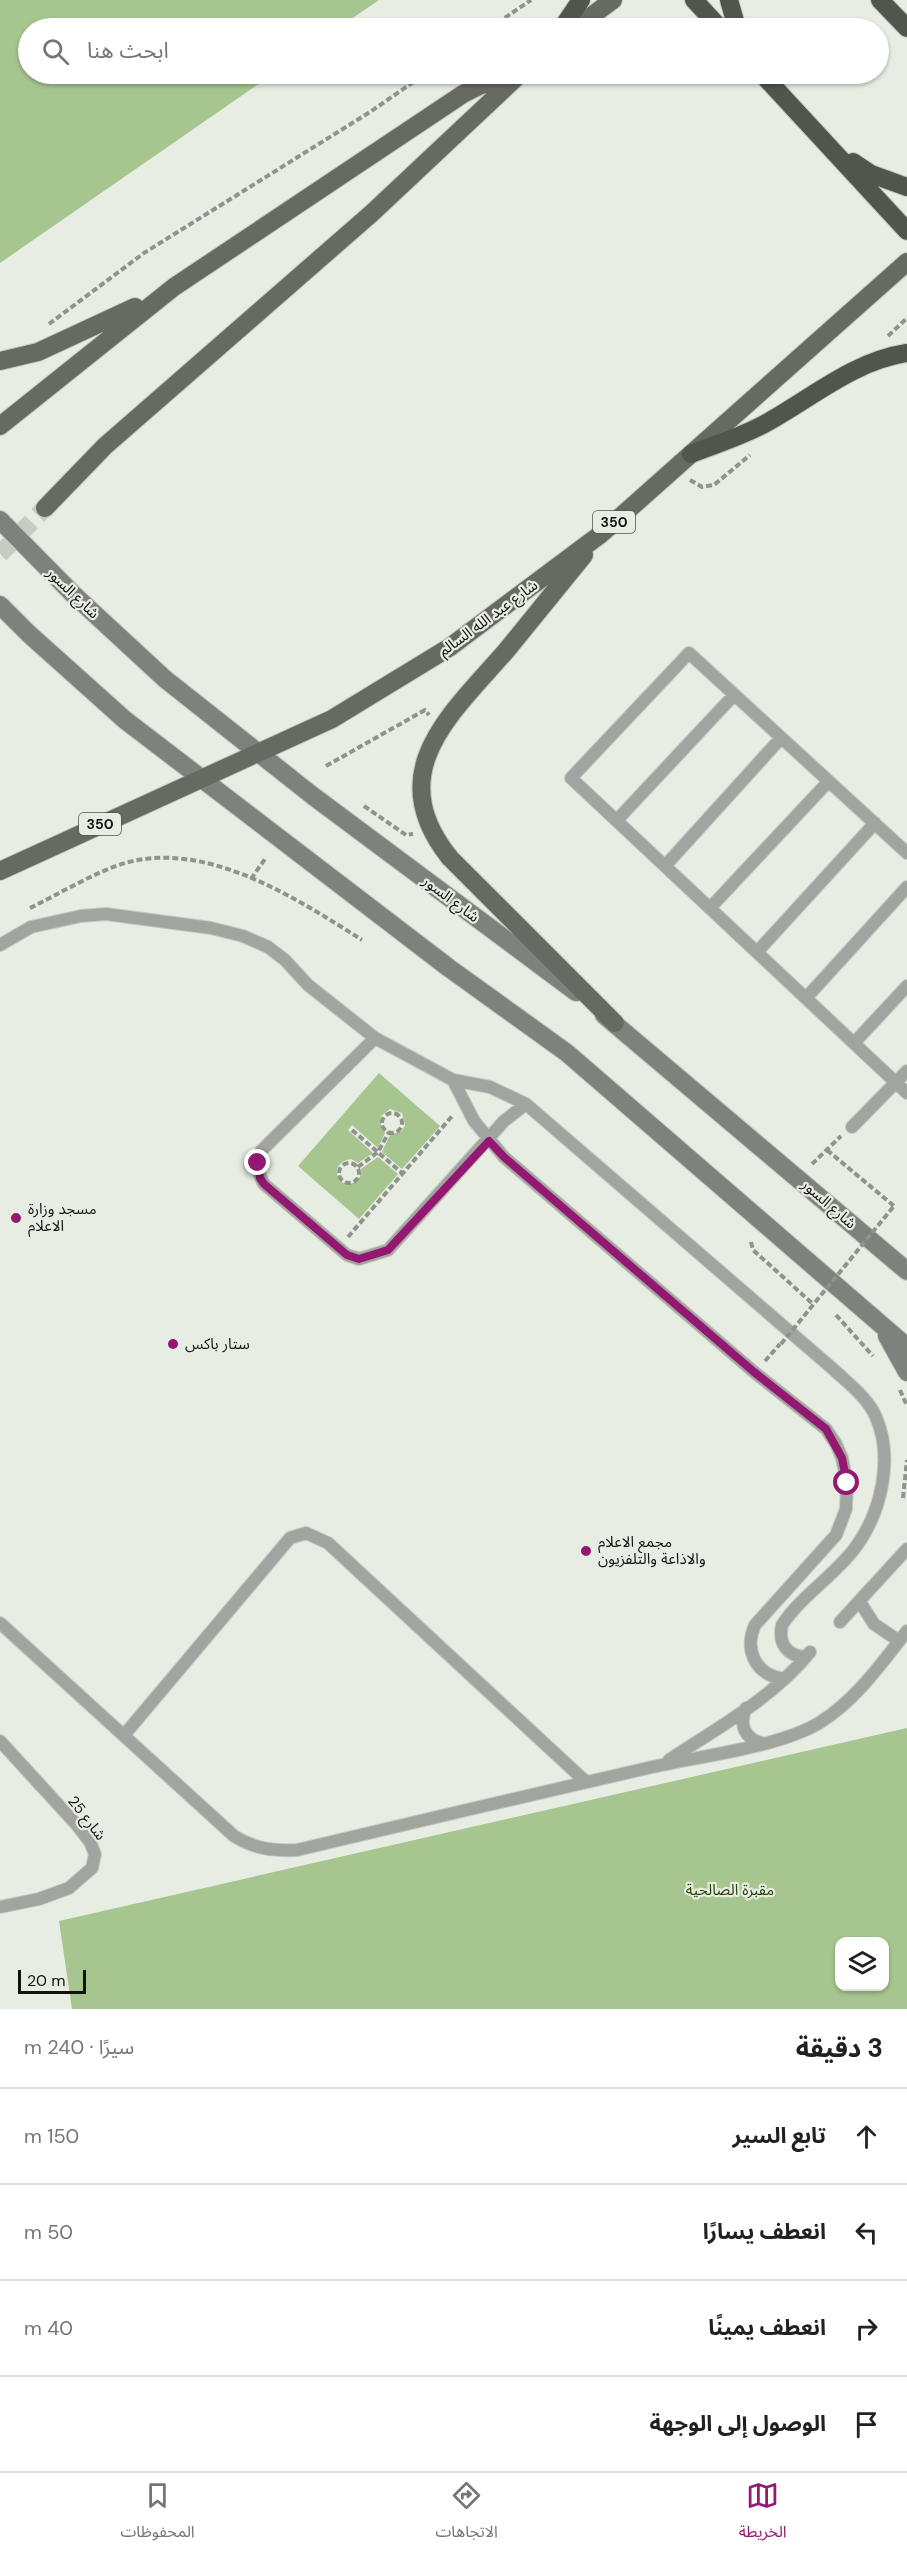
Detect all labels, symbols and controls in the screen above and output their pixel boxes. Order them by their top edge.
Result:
search box [18,18,889,84]
icon: search [39,35,72,68]
text: ابحث هنا [87,36,169,65]
road number: 350 [593,511,635,533]
street label: شارع السور [40,562,104,625]
street label: شارع عبد الله السالم [434,575,543,662]
road number: 350 [79,813,121,835]
street label: شارع السور [417,871,484,929]
route end [244,1149,270,1175]
street label: شارع السور [795,1174,861,1235]
place label: مسجد وزارة الاعلام [28,1199,97,1237]
marker: مسجد وزارة الاعلام [9,1211,23,1225]
place label: ستار باكس [185,1334,250,1354]
marker: ستار باكس [166,1337,180,1351]
route start [833,1469,859,1495]
place label: مجمع الاعلام والاذاعة والتلفزيون [598,1532,706,1569]
marker: مجمع الاعلام والاذاعة والتلفزيون [579,1544,593,1558]
street label: شارع 25 [62,1792,111,1846]
park label: مقبرة الصالحية [686,1880,774,1900]
map controls [835,1937,889,1991]
button: layers [835,1937,889,1991]
scale bar [18,1967,86,1994]
text: 20 m [27,1970,66,1991]
text: 3 دقيقة [796,2031,883,2065]
text: سيرًا · 240 m [24,2034,134,2060]
icon: ahead [850,2120,883,2153]
text: تابع السير [733,2121,826,2150]
text: 150 m [24,2123,79,2149]
icon: left [850,2216,883,2249]
text: انعطف يسارًا [703,2217,826,2246]
text: 50 m [24,2219,73,2245]
icon: right [850,2312,883,2345]
text: انعطف يمينًا [708,2313,826,2342]
text: 40 m [24,2315,73,2341]
icon: arrive [850,2408,883,2441]
text: الوصول إلى الوجهة [650,2409,826,2438]
tab: المحفوظات [120,2479,195,2549]
tab: الاتجاهات [435,2479,498,2549]
tab: الخريطة [739,2479,787,2549]

